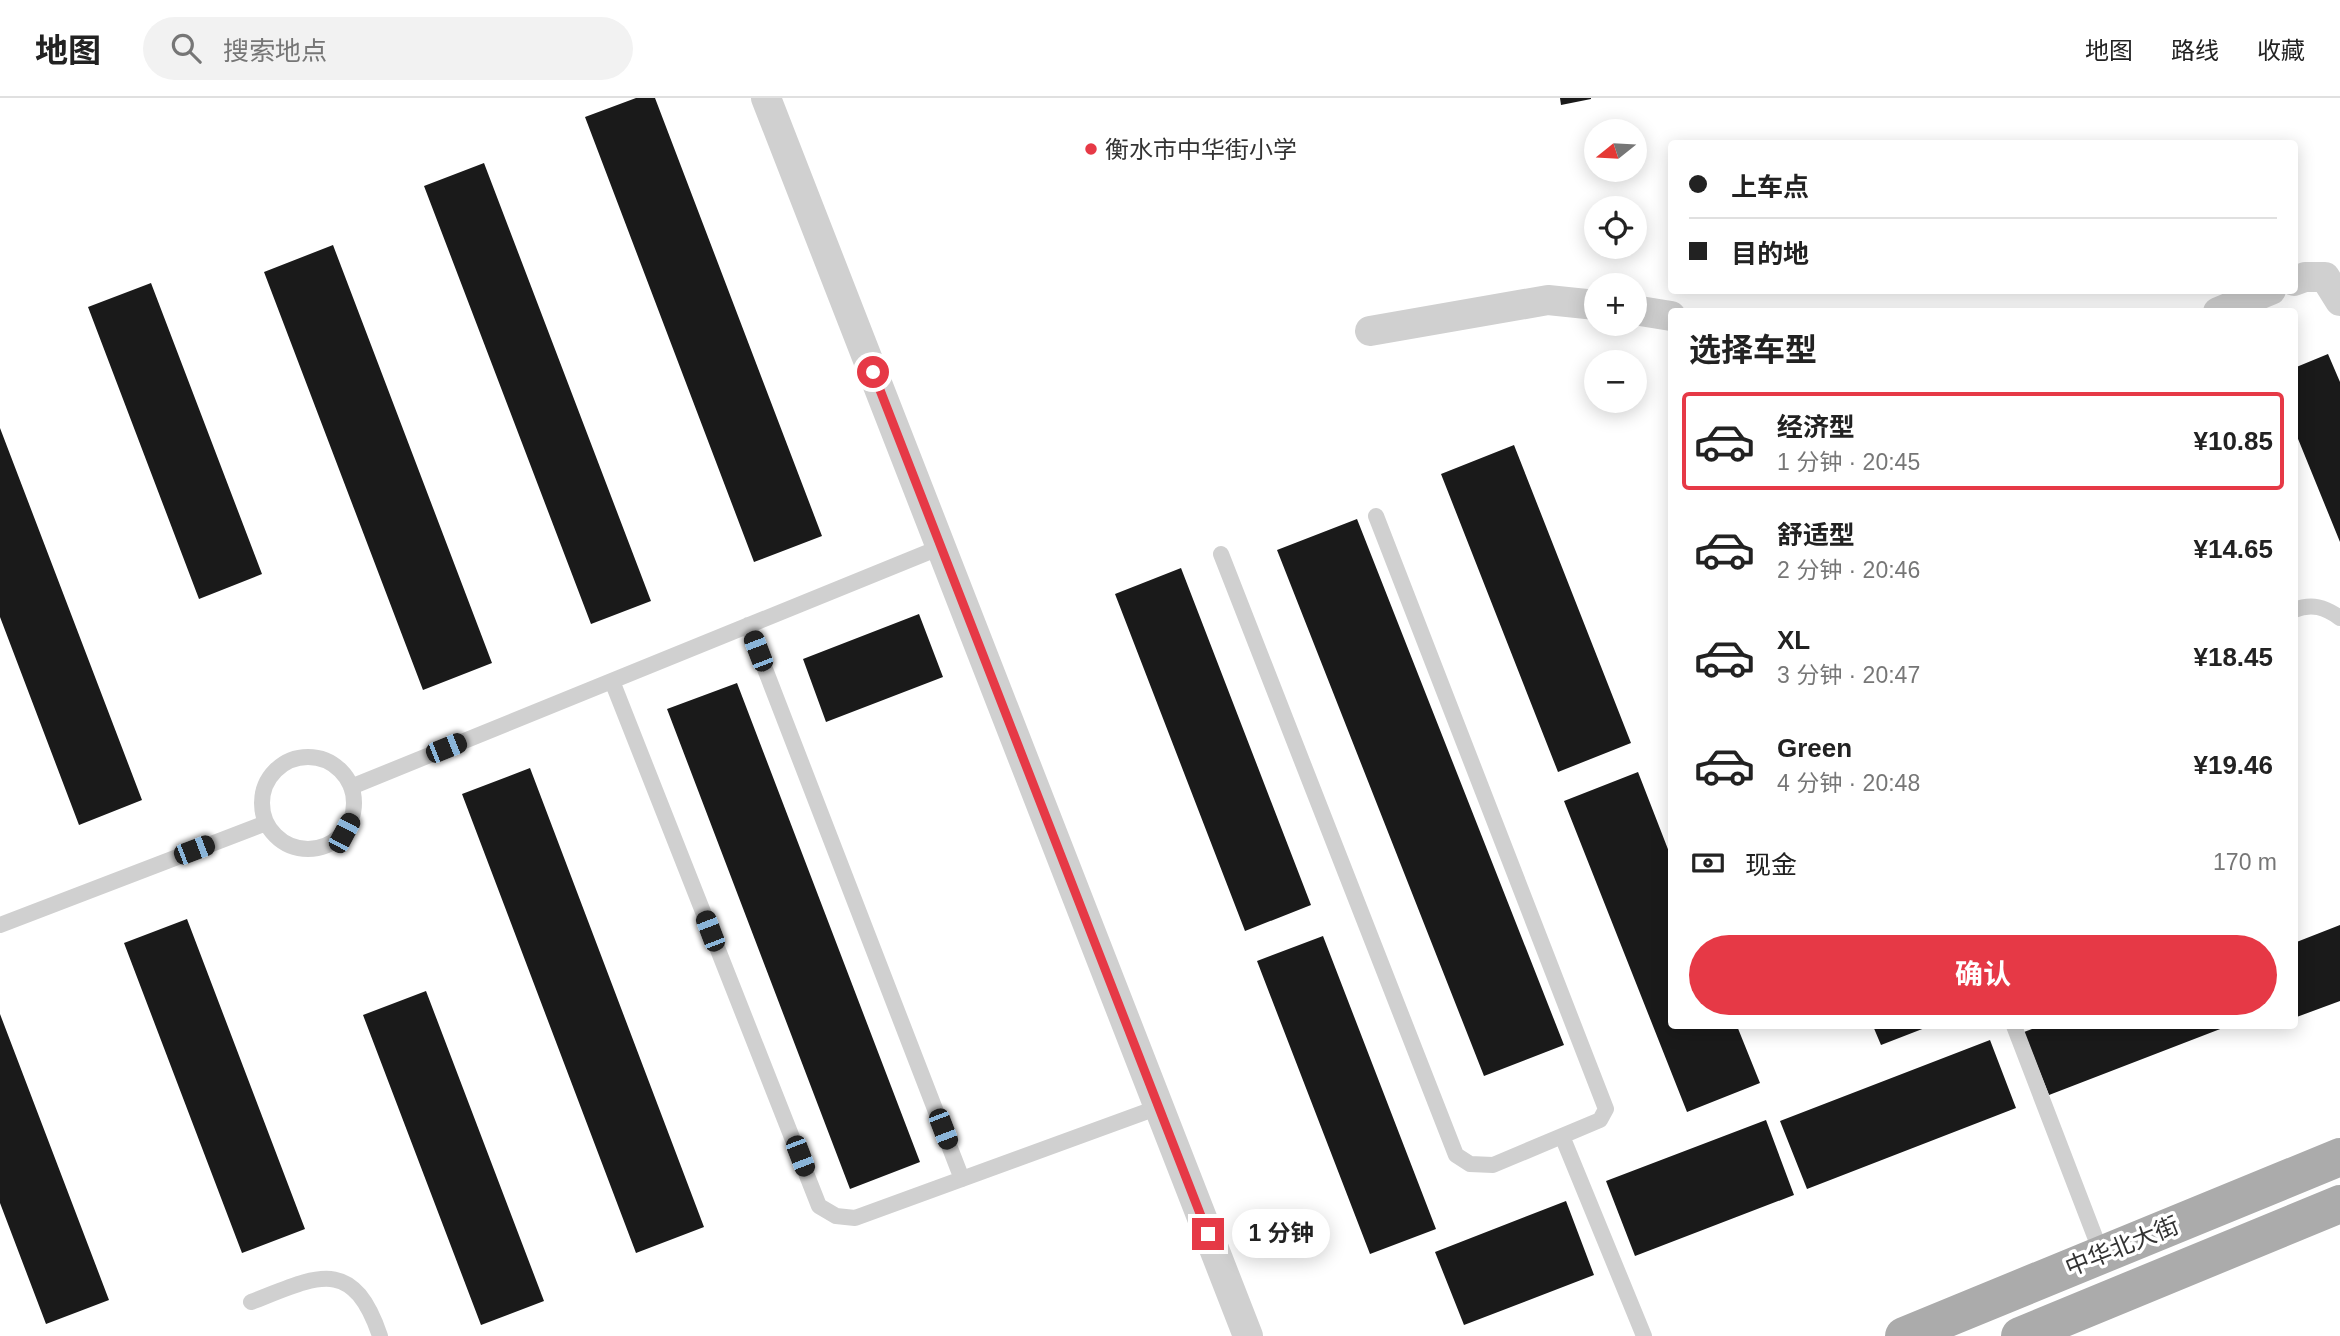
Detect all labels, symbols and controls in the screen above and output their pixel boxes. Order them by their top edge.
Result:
search box [143,17,633,80]
icon: search [167,29,205,67]
text: 地图 [35,32,101,69]
text: 搜索地点 [223,36,327,66]
text: 地图 [2085,37,2133,64]
text: 路线 [2171,37,2219,64]
text: 收藏 [2257,37,2305,64]
north arrow [1584,119,1647,182]
map controls [1584,119,1647,413]
place label: 衡水市中华街小学 [1105,136,1297,163]
marker: 衡水市中华街小学 [1083,141,1099,157]
text: 上车点 [1731,172,1809,202]
button: locate [1584,196,1647,259]
text: 目的地 [1731,239,1809,269]
button: + [1584,273,1647,336]
text: 选择车型 [1689,332,1817,368]
button: − [1584,350,1647,413]
route start [857,356,889,388]
icon: car [1693,410,1756,473]
text: 经济型 [1777,412,1855,442]
text: ¥10.85 [2193,426,2273,456]
text: 1 分钟 · 20:45 [1777,449,1920,475]
icon: car [1693,518,1756,581]
text: 舒适型 [1777,520,1855,550]
text: ¥14.65 [2193,534,2273,564]
text: 2 分钟 · 20:46 [1777,557,1920,583]
text: XL [1777,625,1810,655]
icon: car [1693,626,1756,689]
car [741,628,776,674]
text: ¥18.45 [2193,642,2273,672]
text: 3 分钟 · 20:47 [1777,662,1920,688]
car [423,730,470,766]
text: Green [1777,733,1852,763]
icon: car [1693,734,1756,797]
text: ¥19.46 [2193,750,2273,780]
text: 4 分钟 · 20:48 [1777,770,1920,796]
car [325,810,364,856]
car [171,833,218,867]
icon: cash [1689,844,1727,882]
text: 170 m [2213,849,2277,875]
text: 现金 [1745,850,1797,880]
car [693,908,728,954]
button: 确认 [1689,935,2277,1015]
car [926,1106,961,1152]
car [783,1133,818,1179]
callout: 1 分钟 [1232,1210,1330,1258]
street label: 中华北大街 [2061,1211,2183,1281]
route end [1192,1218,1224,1250]
text: 1 分钟 [1248,1220,1314,1246]

